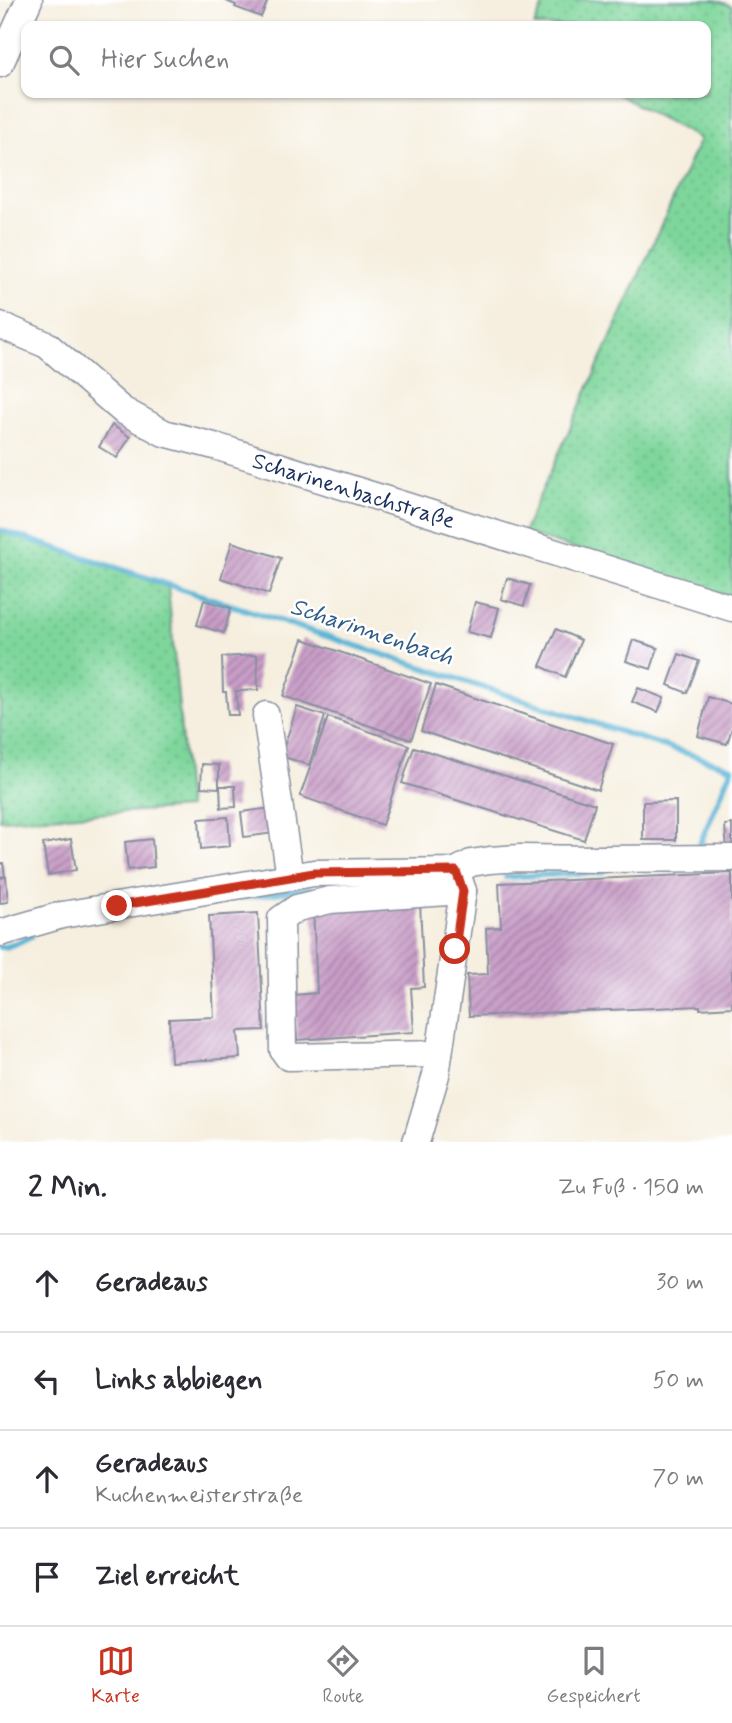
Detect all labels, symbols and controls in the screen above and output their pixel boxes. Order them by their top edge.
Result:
search box [21,21,711,98]
icon: search [45,41,83,79]
text: Hier suchen [101,43,229,77]
street label: Scharinenbachstraße [248,447,458,537]
water label: Scharinnenbach [286,592,457,673]
route end [101,890,132,921]
route start [439,933,470,964]
text: 2 Min. [28,1168,107,1207]
text: Zu Fuß · 150 m [558,1173,704,1203]
icon: ahead [28,1264,66,1302]
text: Geradeaus [95,1266,208,1300]
text: 30 m [656,1268,704,1298]
icon: left [28,1362,66,1400]
text: Links abbiegen [95,1364,263,1398]
text: 50 m [653,1366,704,1396]
text: Geradeaus [95,1447,208,1481]
icon: ahead [28,1460,66,1498]
text: 70 m [652,1464,704,1494]
text: Kuchenmeisterstraße [95,1481,303,1511]
icon: arrive [28,1558,66,1596]
text: Ziel erreicht [95,1560,239,1594]
tab: Karte [91,1642,140,1709]
tab: Route [323,1642,364,1709]
tab: Gespeichert [547,1642,641,1709]

